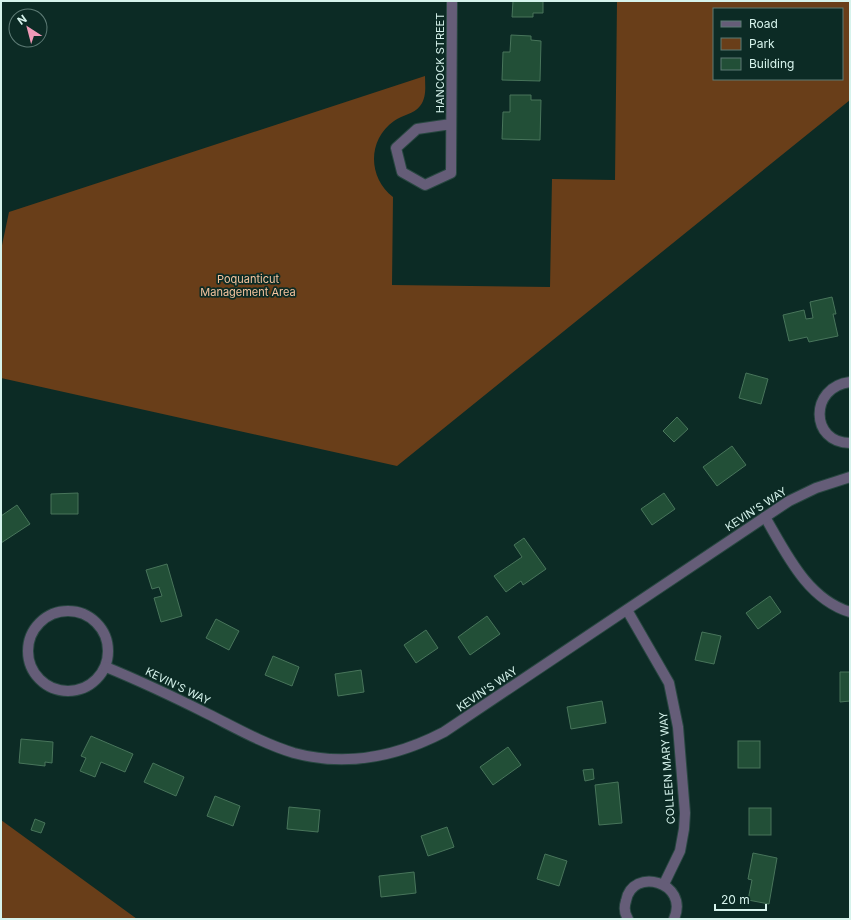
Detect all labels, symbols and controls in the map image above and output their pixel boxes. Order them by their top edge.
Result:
north arrow [8,8,48,48]
legend [713,8,843,80]
text: N [15,12,30,28]
street label: HANCOCK STREET [433,13,447,113]
text: Road [749,16,778,31]
text: Park [749,36,775,51]
text: Building [749,56,794,71]
park label: Poquanticut Management Area [200,272,296,299]
street label: KEVIN'S WAY [723,484,790,534]
street label: KEVIN'S WAY [454,663,521,715]
street label: KEVIN'S WAY [143,664,213,708]
street label: COLLEEN MARY WAY [656,711,678,825]
scale bar [715,886,766,912]
text: 20 m [721,892,750,907]

